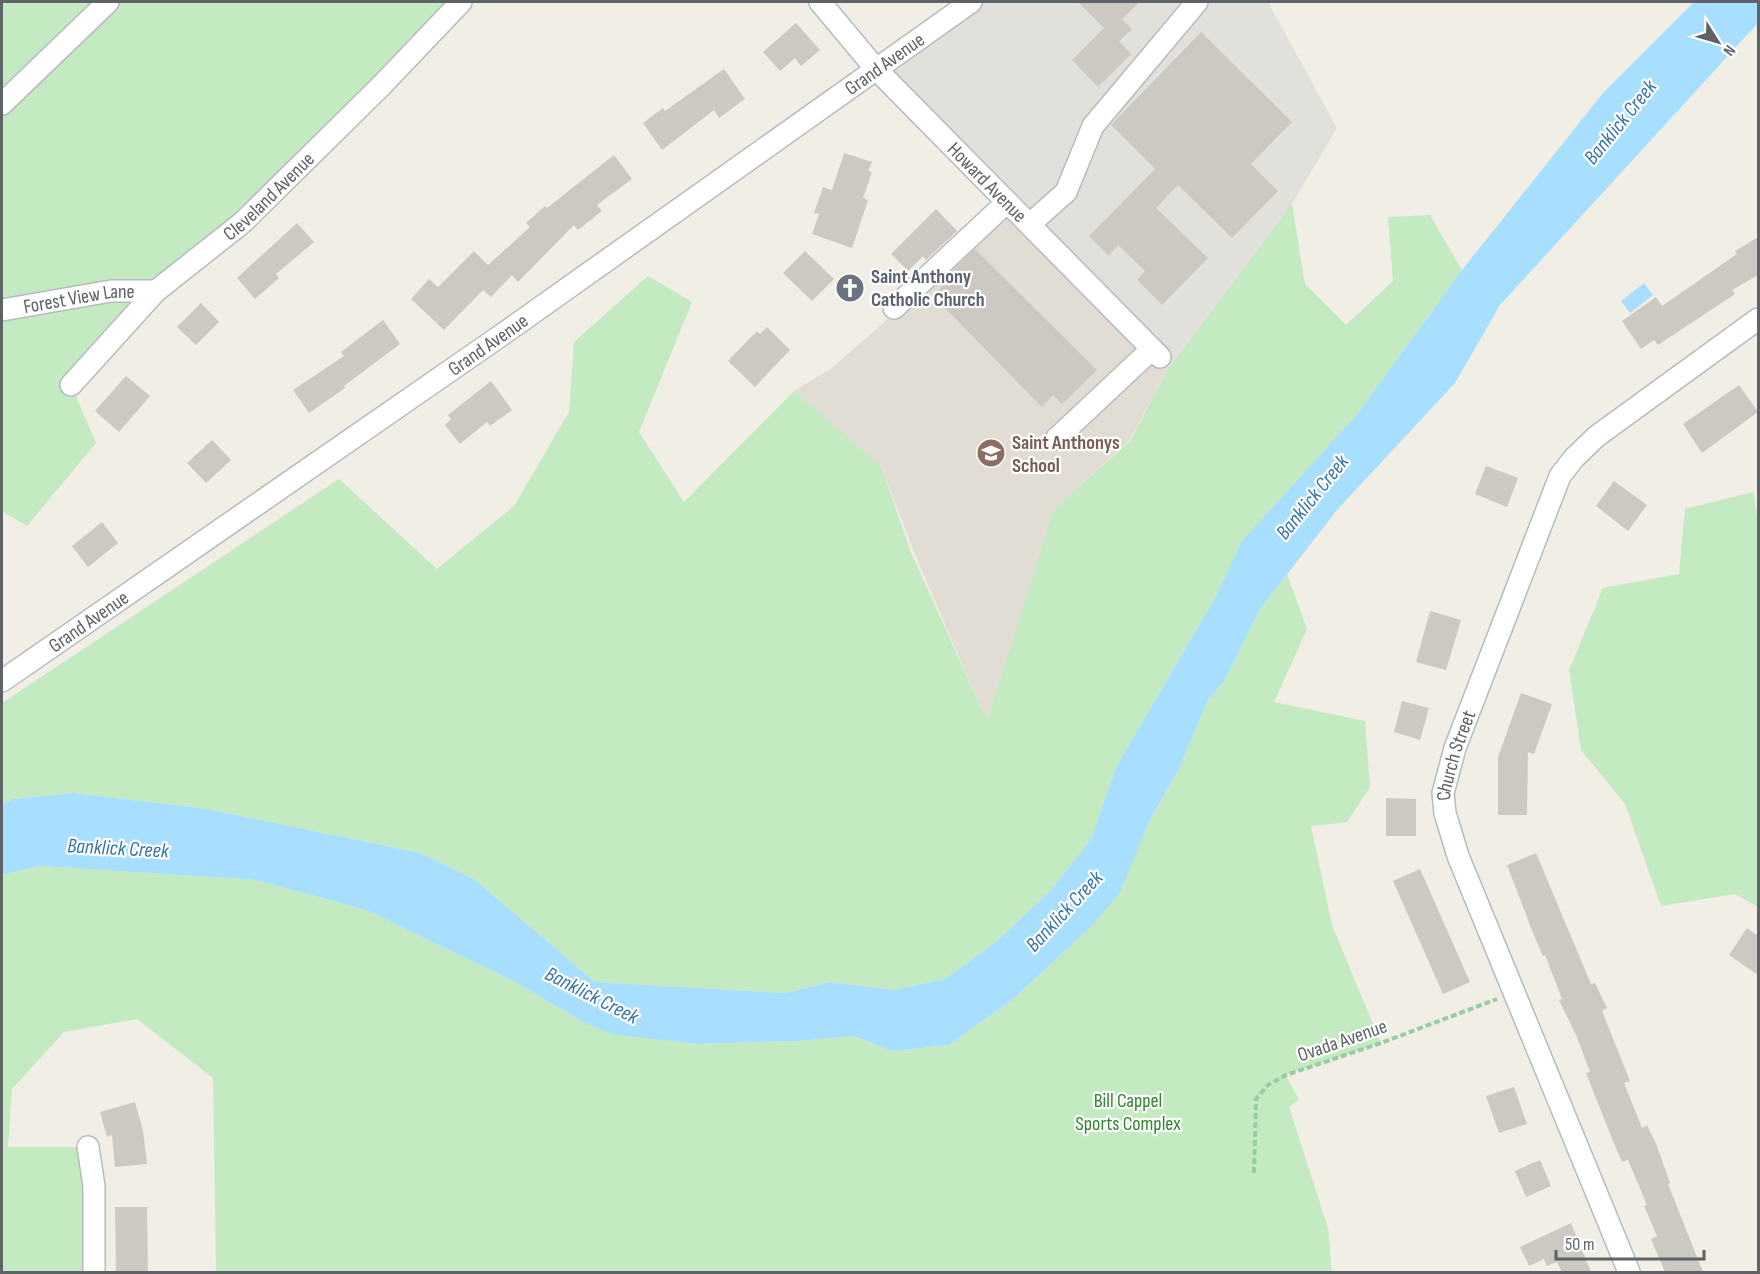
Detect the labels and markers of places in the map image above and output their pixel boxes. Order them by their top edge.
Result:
place label: Saint Anthony Catholic Church [871,265,985,312]
church icon: Saint Anthony Catholic Church [834,272,866,304]
place label: Saint Anthonys School [1012,431,1120,478]
school or university icon: Saint Anthonys School [975,437,1007,469]

